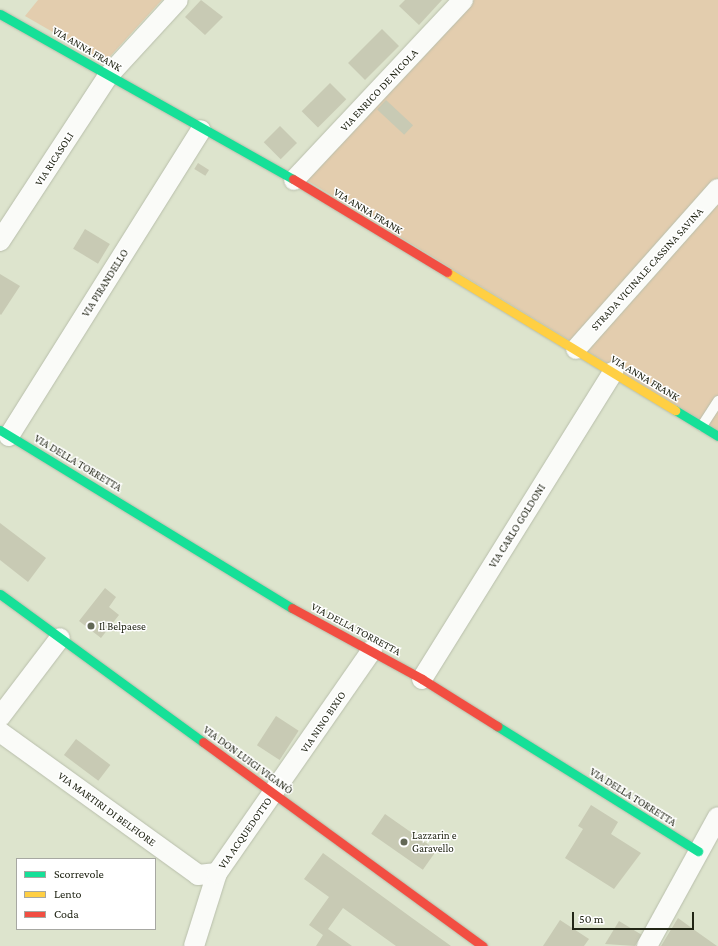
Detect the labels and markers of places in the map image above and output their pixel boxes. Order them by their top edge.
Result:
place label: Il Belpaese [99,619,146,633]
marker: Il Belpaese [86,621,96,631]
place label: Lazzarin e Garavello [412,829,457,855]
marker: Lazzarin e Garavello [399,837,409,847]

